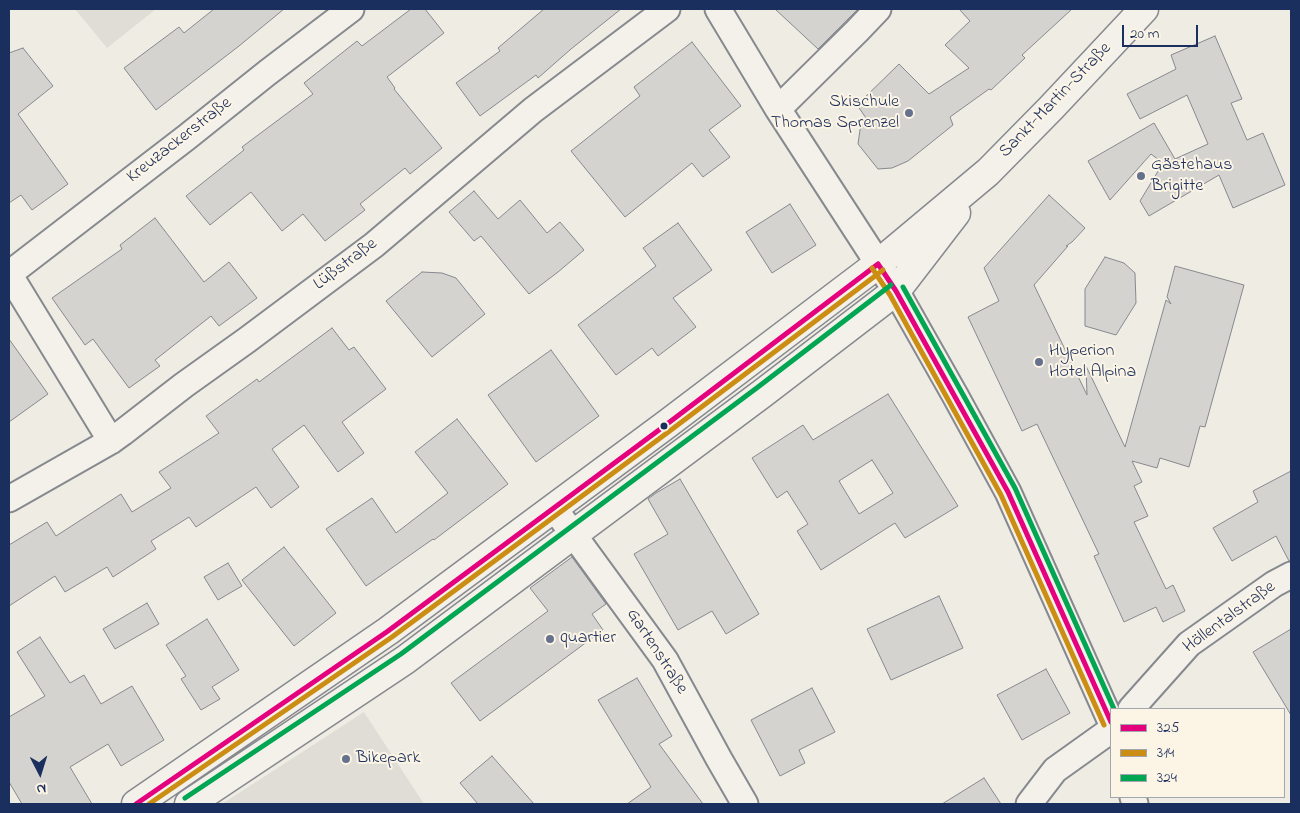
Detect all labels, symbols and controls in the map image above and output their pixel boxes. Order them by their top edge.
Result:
scale bar [1125,15,1201,47]
text: 20 m [1130,23,1159,45]
street label: Sankt-Martin-Straße [995,39,1117,163]
place label: Skischule Thomas Sprenzel [771,92,899,134]
street label: Kreuzackerstraße [123,93,237,189]
marker: Skischule Thomas Sprenzel [903,107,915,119]
place label: Gästehaus Brigitte [1151,155,1232,198]
marker: Gästehaus Brigitte [1135,170,1147,182]
street label: Lüßstraße [310,234,382,296]
place label: Hyperion Hotel Alpina [1049,341,1136,384]
marker: Hyperion Hotel Alpina [1033,356,1045,368]
unlabelled marker [659,421,669,431]
street label: Höllentalstraße [1180,577,1280,659]
street label: Gartenstraße [620,605,692,699]
place label: quartier [560,628,616,650]
marker: quartier [544,633,556,645]
legend [1110,708,1285,798]
text: 325 [1157,717,1179,739]
text: 314 [1157,742,1174,764]
north arrow [15,748,65,798]
place label: Bikepark [356,748,420,770]
marker: Bikepark [340,753,352,765]
text: 324 [1157,767,1177,789]
text: N [36,778,47,799]

